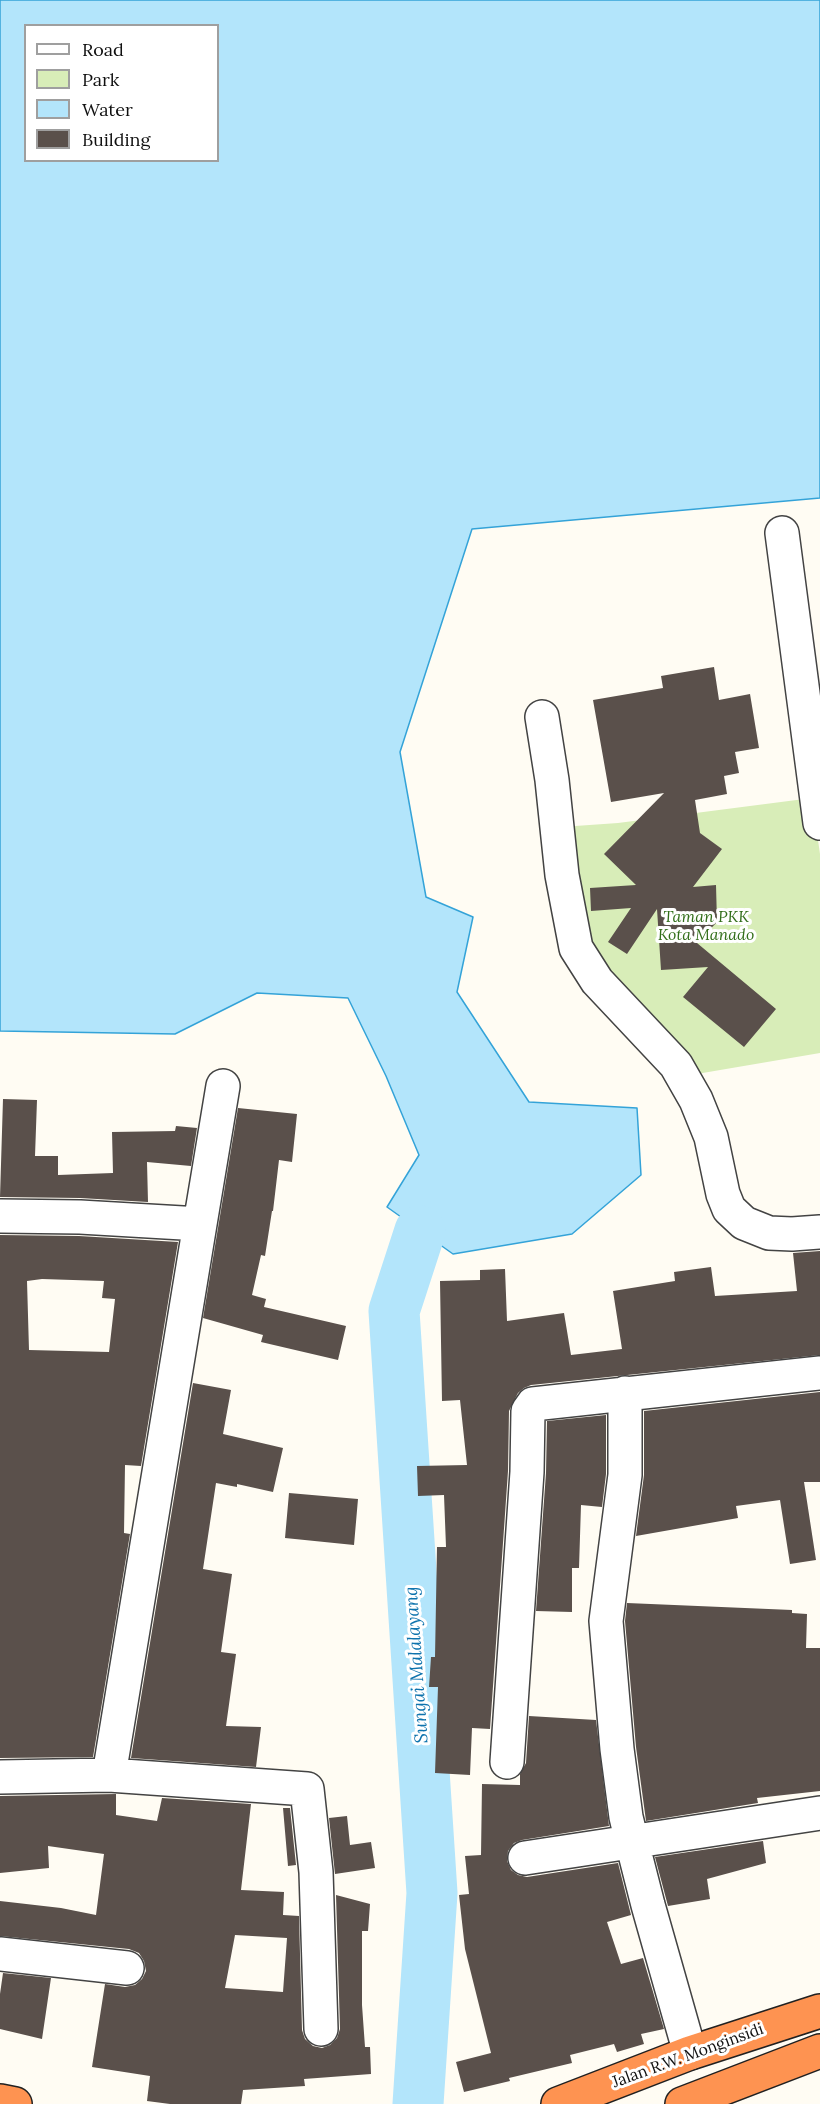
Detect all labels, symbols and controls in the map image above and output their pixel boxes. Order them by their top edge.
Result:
legend [24,24,219,162]
text: Road [82,38,124,61]
text: Park [82,68,119,91]
text: Water [82,98,133,121]
text: Building [82,128,150,151]
park label: Taman PKK Kota Manado [658,907,754,945]
water label: Sungai Malalayang [401,1586,433,1744]
street label: Jalan R.W. Monginsidi [610,2020,766,2092]

